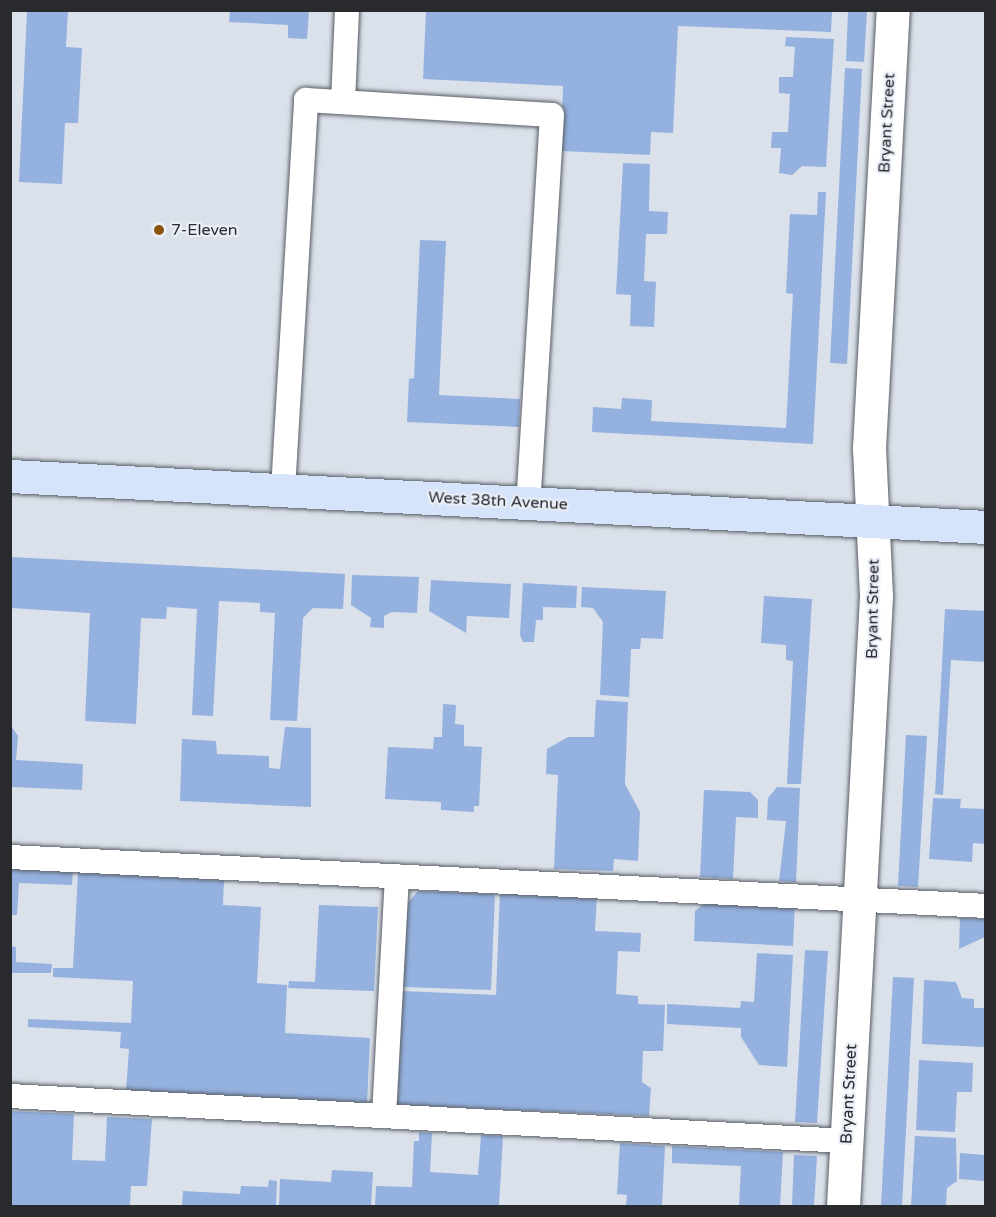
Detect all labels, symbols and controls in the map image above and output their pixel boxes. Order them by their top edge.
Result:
street label: Bryant Street [875,72,899,174]
place label: 7-Eleven [171,220,238,240]
marker: 7-Eleven [152,223,166,237]
street label: West 38th Avenue [428,488,568,514]
street label: Bryant Street [863,559,883,659]
street label: Bryant Street [837,1043,861,1145]

